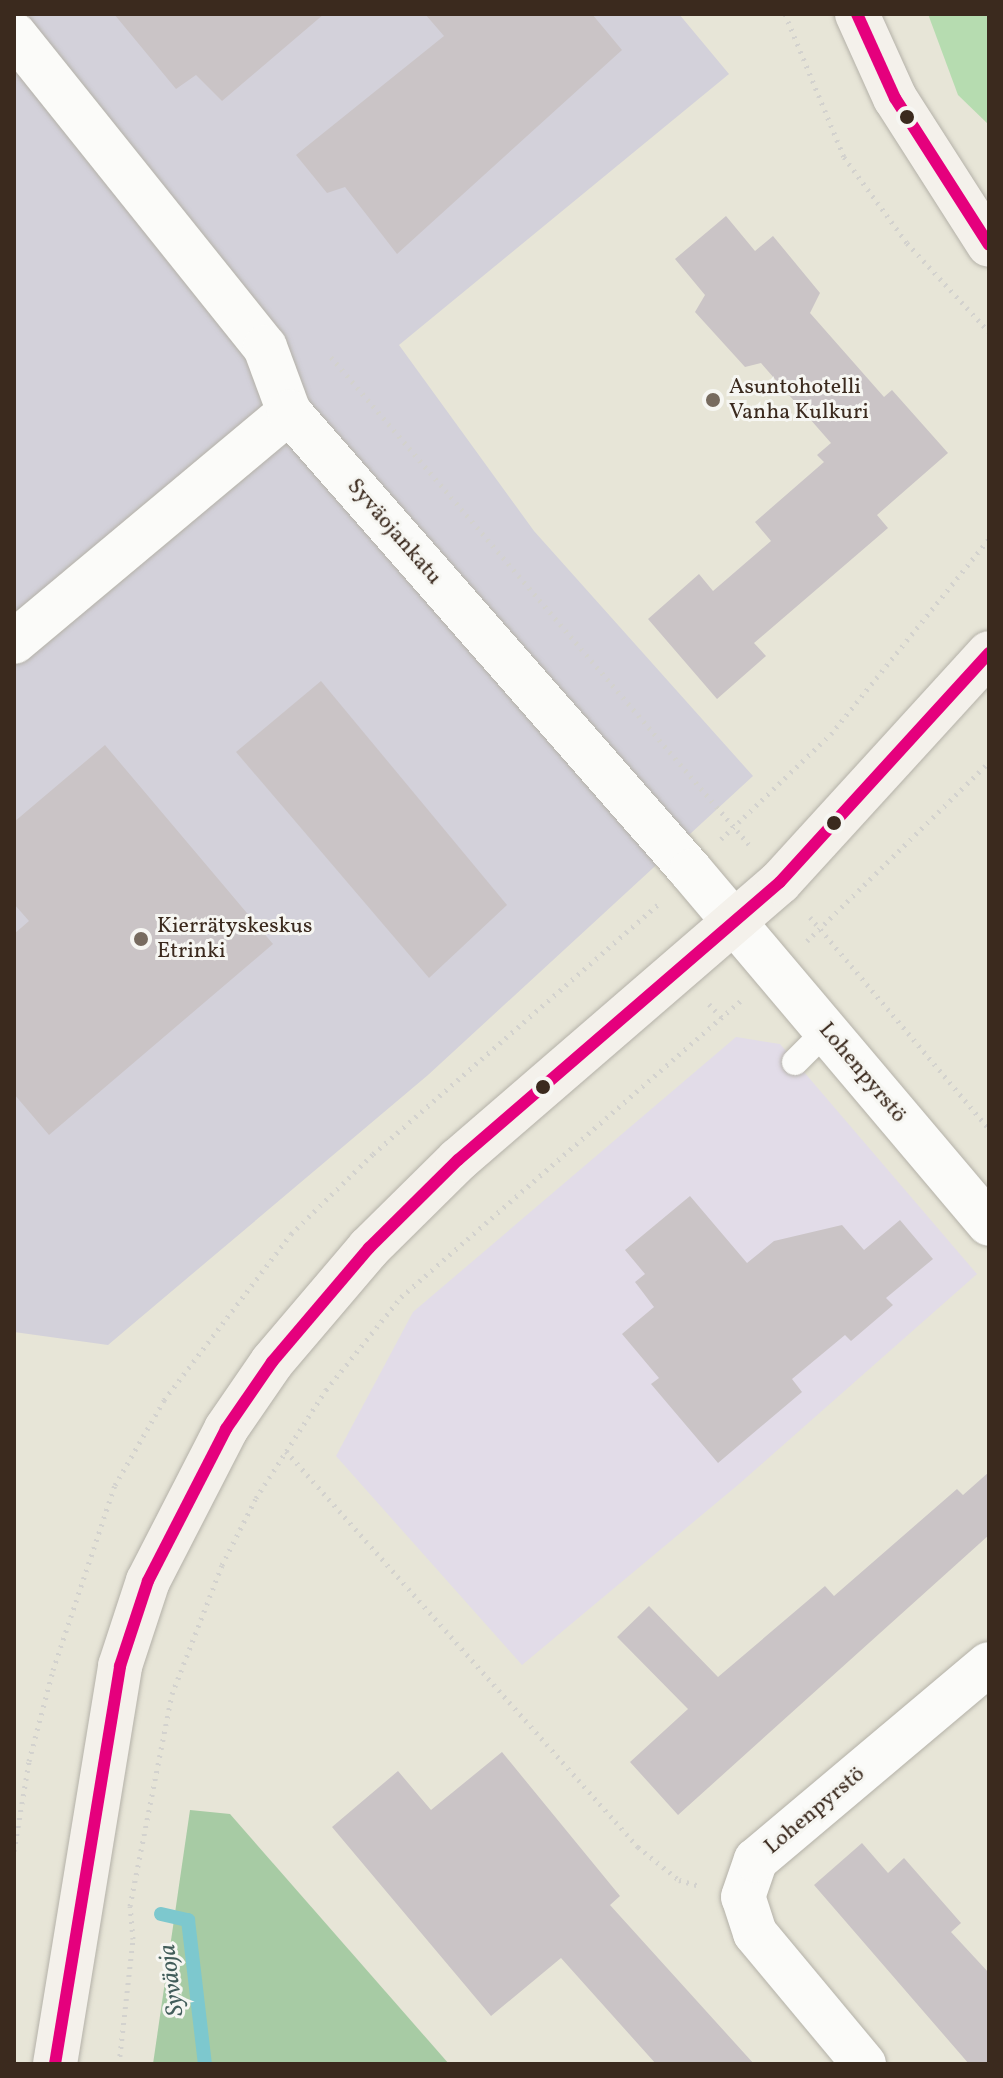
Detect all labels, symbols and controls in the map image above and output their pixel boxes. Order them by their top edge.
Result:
unlabelled marker [899,109,915,125]
place label: Asuntohotelli Vanha Kulkuri [729,374,869,426]
marker: Asuntohotelli Vanha Kulkuri [704,391,722,409]
street label: Syväojankatu [341,474,447,590]
unlabelled marker [826,815,842,831]
place label: Kierrätyskeskus Etrinki [157,913,312,964]
marker: Kierrätyskeskus Etrinki [132,930,150,948]
street label: Lohenpyrstö [812,1018,912,1128]
unlabelled marker [535,1079,551,1095]
street label: Lohenpyrstö [760,1761,870,1861]
water label: Syväoja [154,1942,192,2018]

